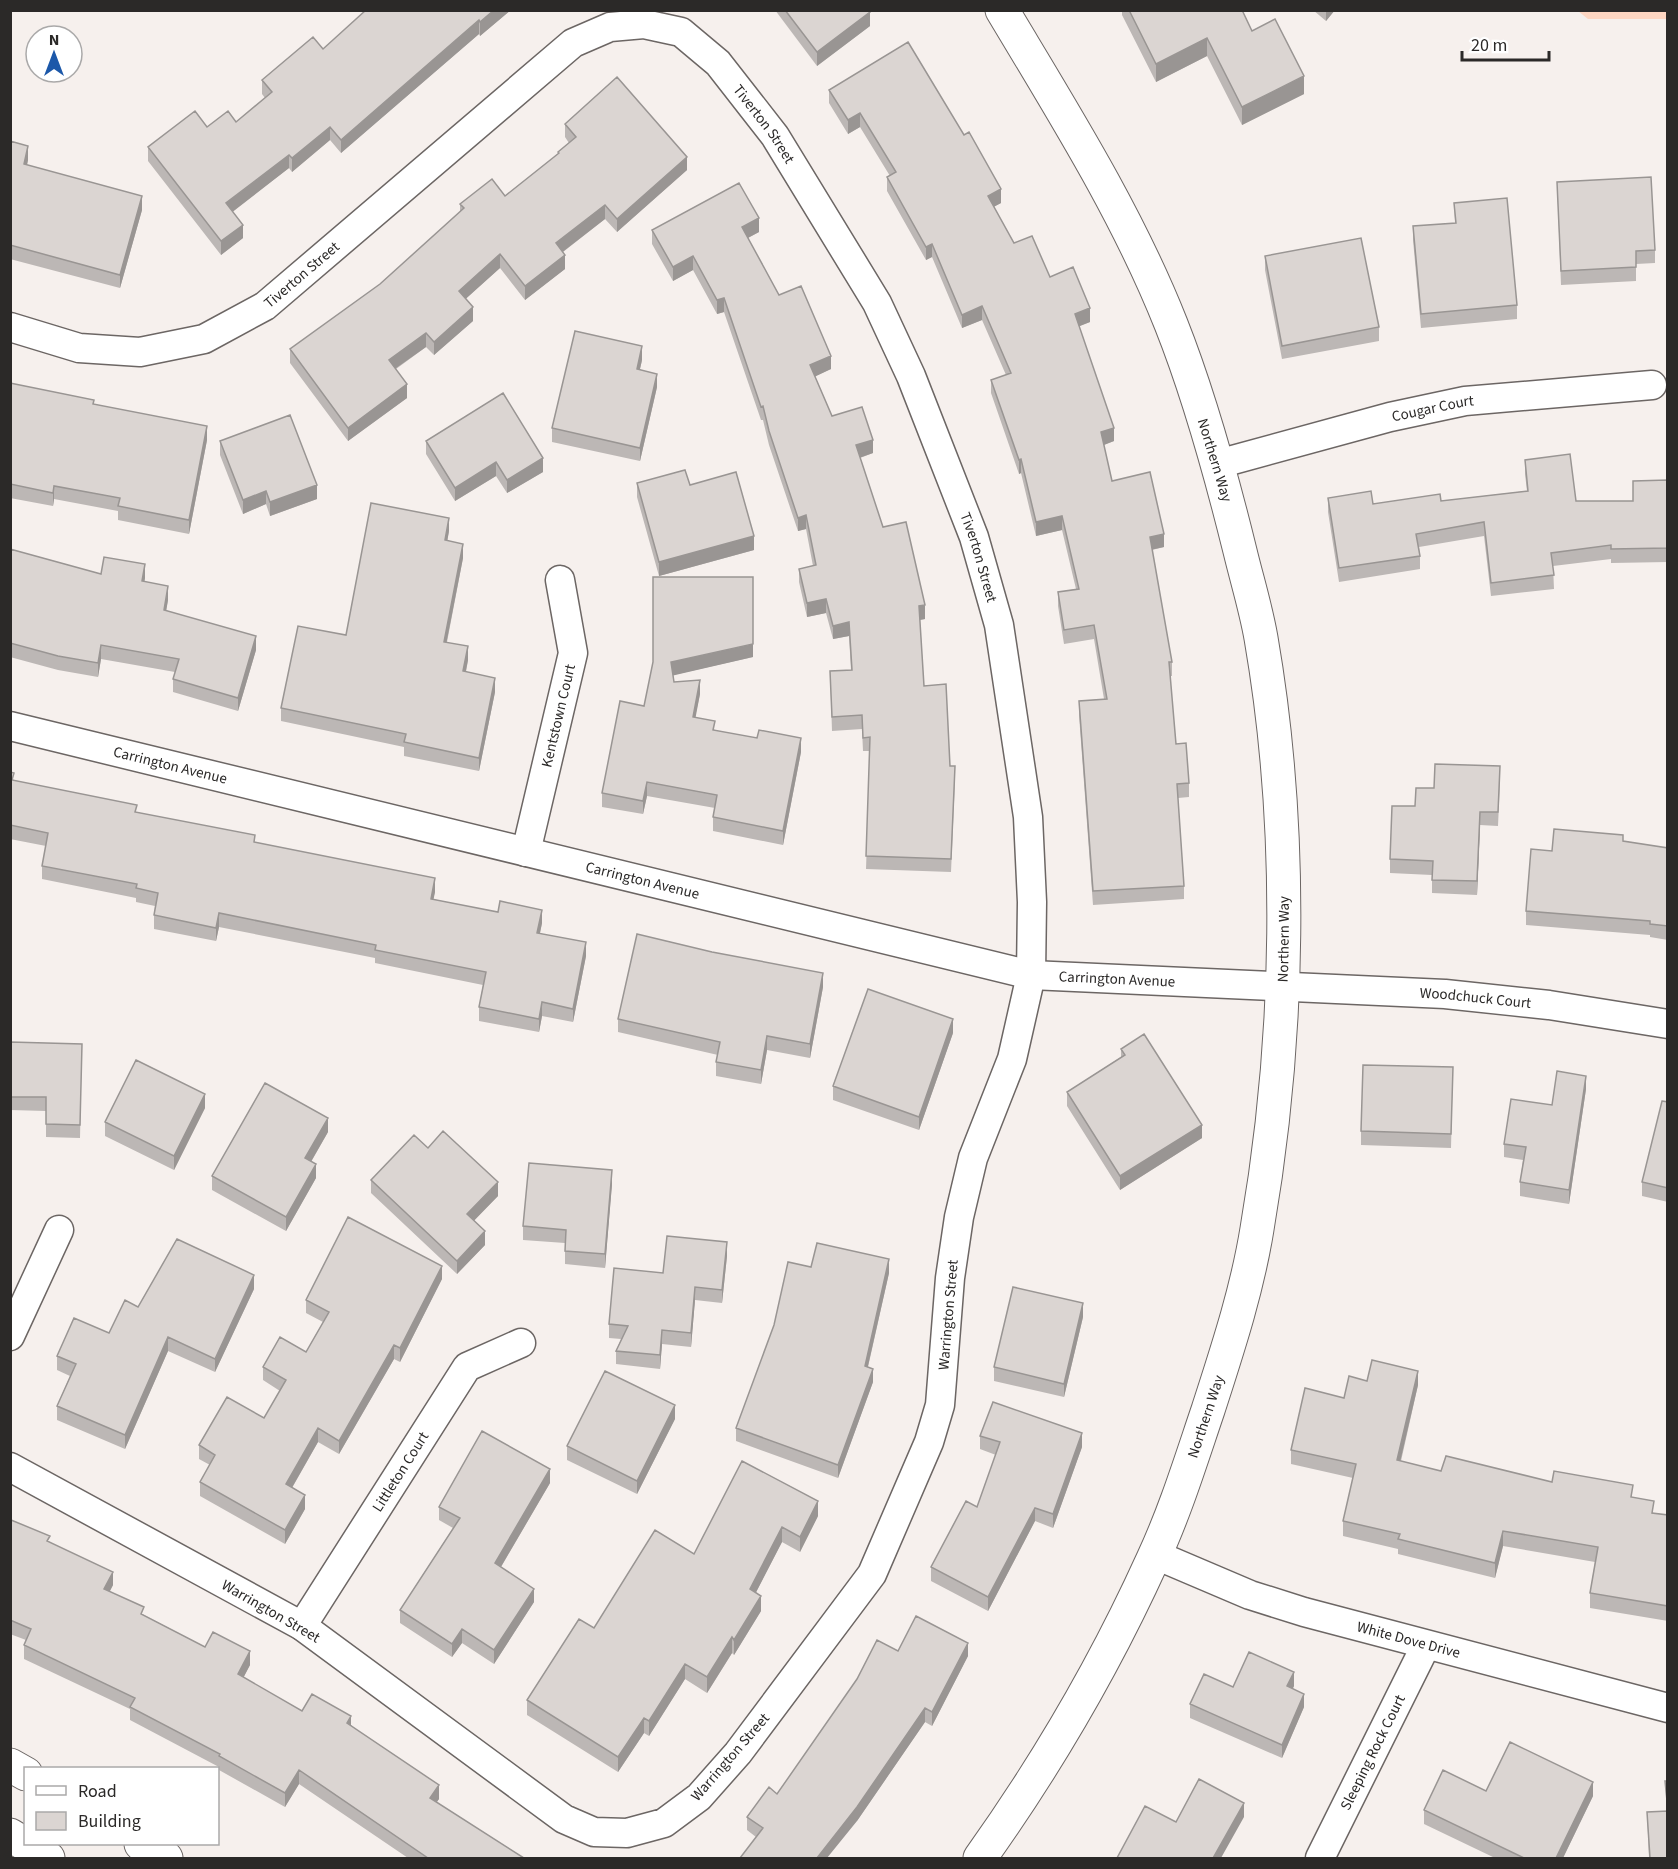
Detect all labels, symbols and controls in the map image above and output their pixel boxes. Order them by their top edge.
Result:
north arrow [24,24,84,84]
scale bar [1462,24,1549,62]
text: N [49,29,59,51]
text: 20 m [1471,33,1507,58]
street label: Tiverton Street [728,80,799,168]
street label: Tiverton Street [260,237,344,313]
street label: Cougar Court [1390,390,1475,427]
street label: Northern Way [1192,416,1237,504]
street label: Tiverton Street [954,509,1002,605]
street label: Kentstown Court [536,662,581,770]
street label: Carrington Avenue [111,742,229,790]
street label: Carrington Avenue [583,857,701,905]
street label: Northern Way [1273,896,1295,983]
street label: Carrington Avenue [1058,966,1176,993]
street label: Woodchuck Court [1419,983,1532,1014]
street label: Warrington Street [933,1259,964,1371]
street label: Northern Way [1183,1372,1230,1461]
street label: Littleton Court [367,1428,434,1516]
street label: Warrington Street [218,1575,324,1648]
street label: White Dove Drive [1354,1616,1463,1664]
street label: Sleeping Rock Court [1335,1691,1411,1814]
street label: Warrington Street [686,1709,775,1806]
legend [24,1767,219,1845]
text: Road [78,1779,117,1804]
text: Building [78,1809,141,1834]

